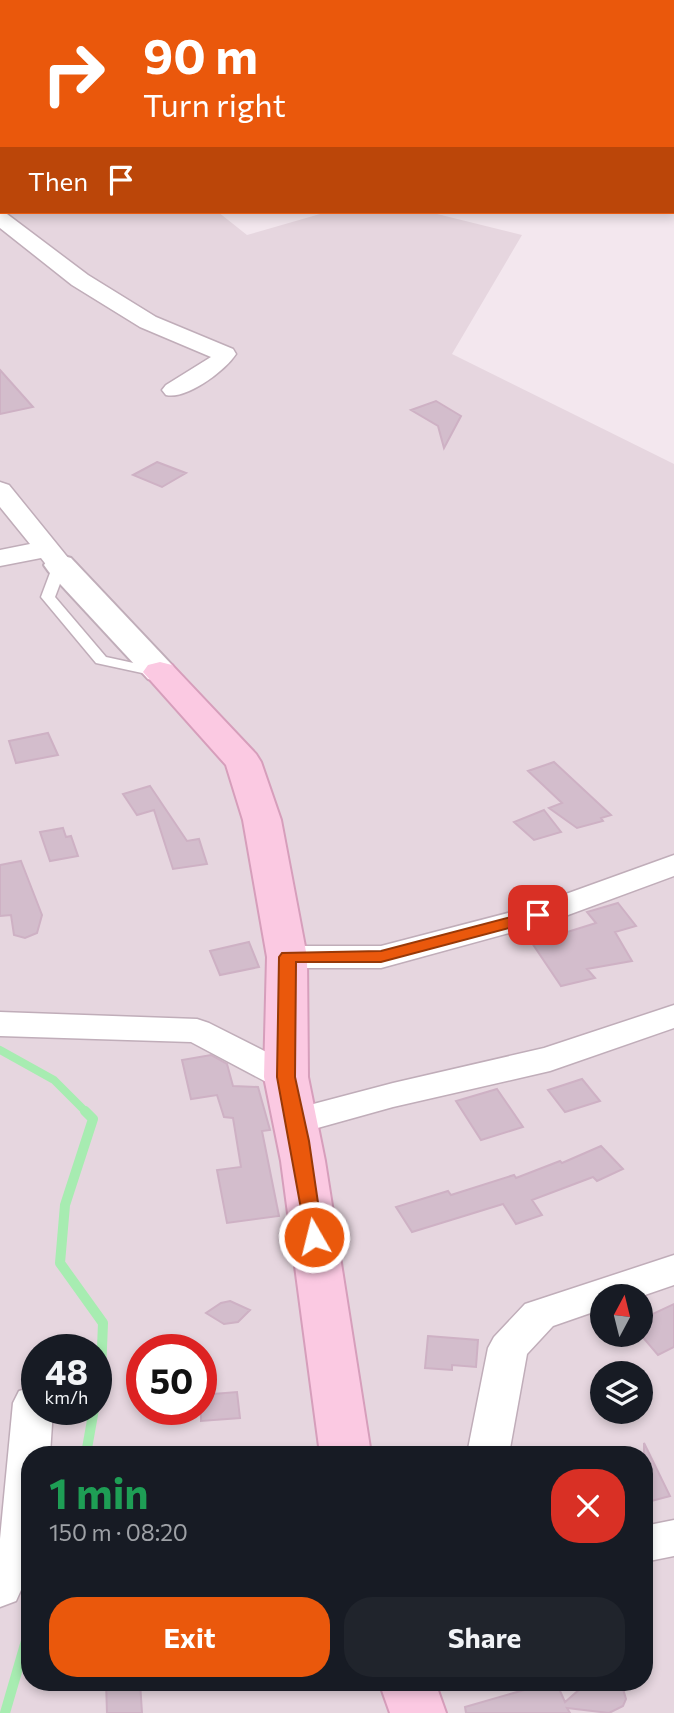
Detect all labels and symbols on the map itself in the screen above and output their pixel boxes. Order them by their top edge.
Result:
pin [508,885,568,945]
position arrow [277,1200,351,1274]
north arrow [590,1284,653,1348]
speed limit sign: 50 [126,1334,217,1425]

